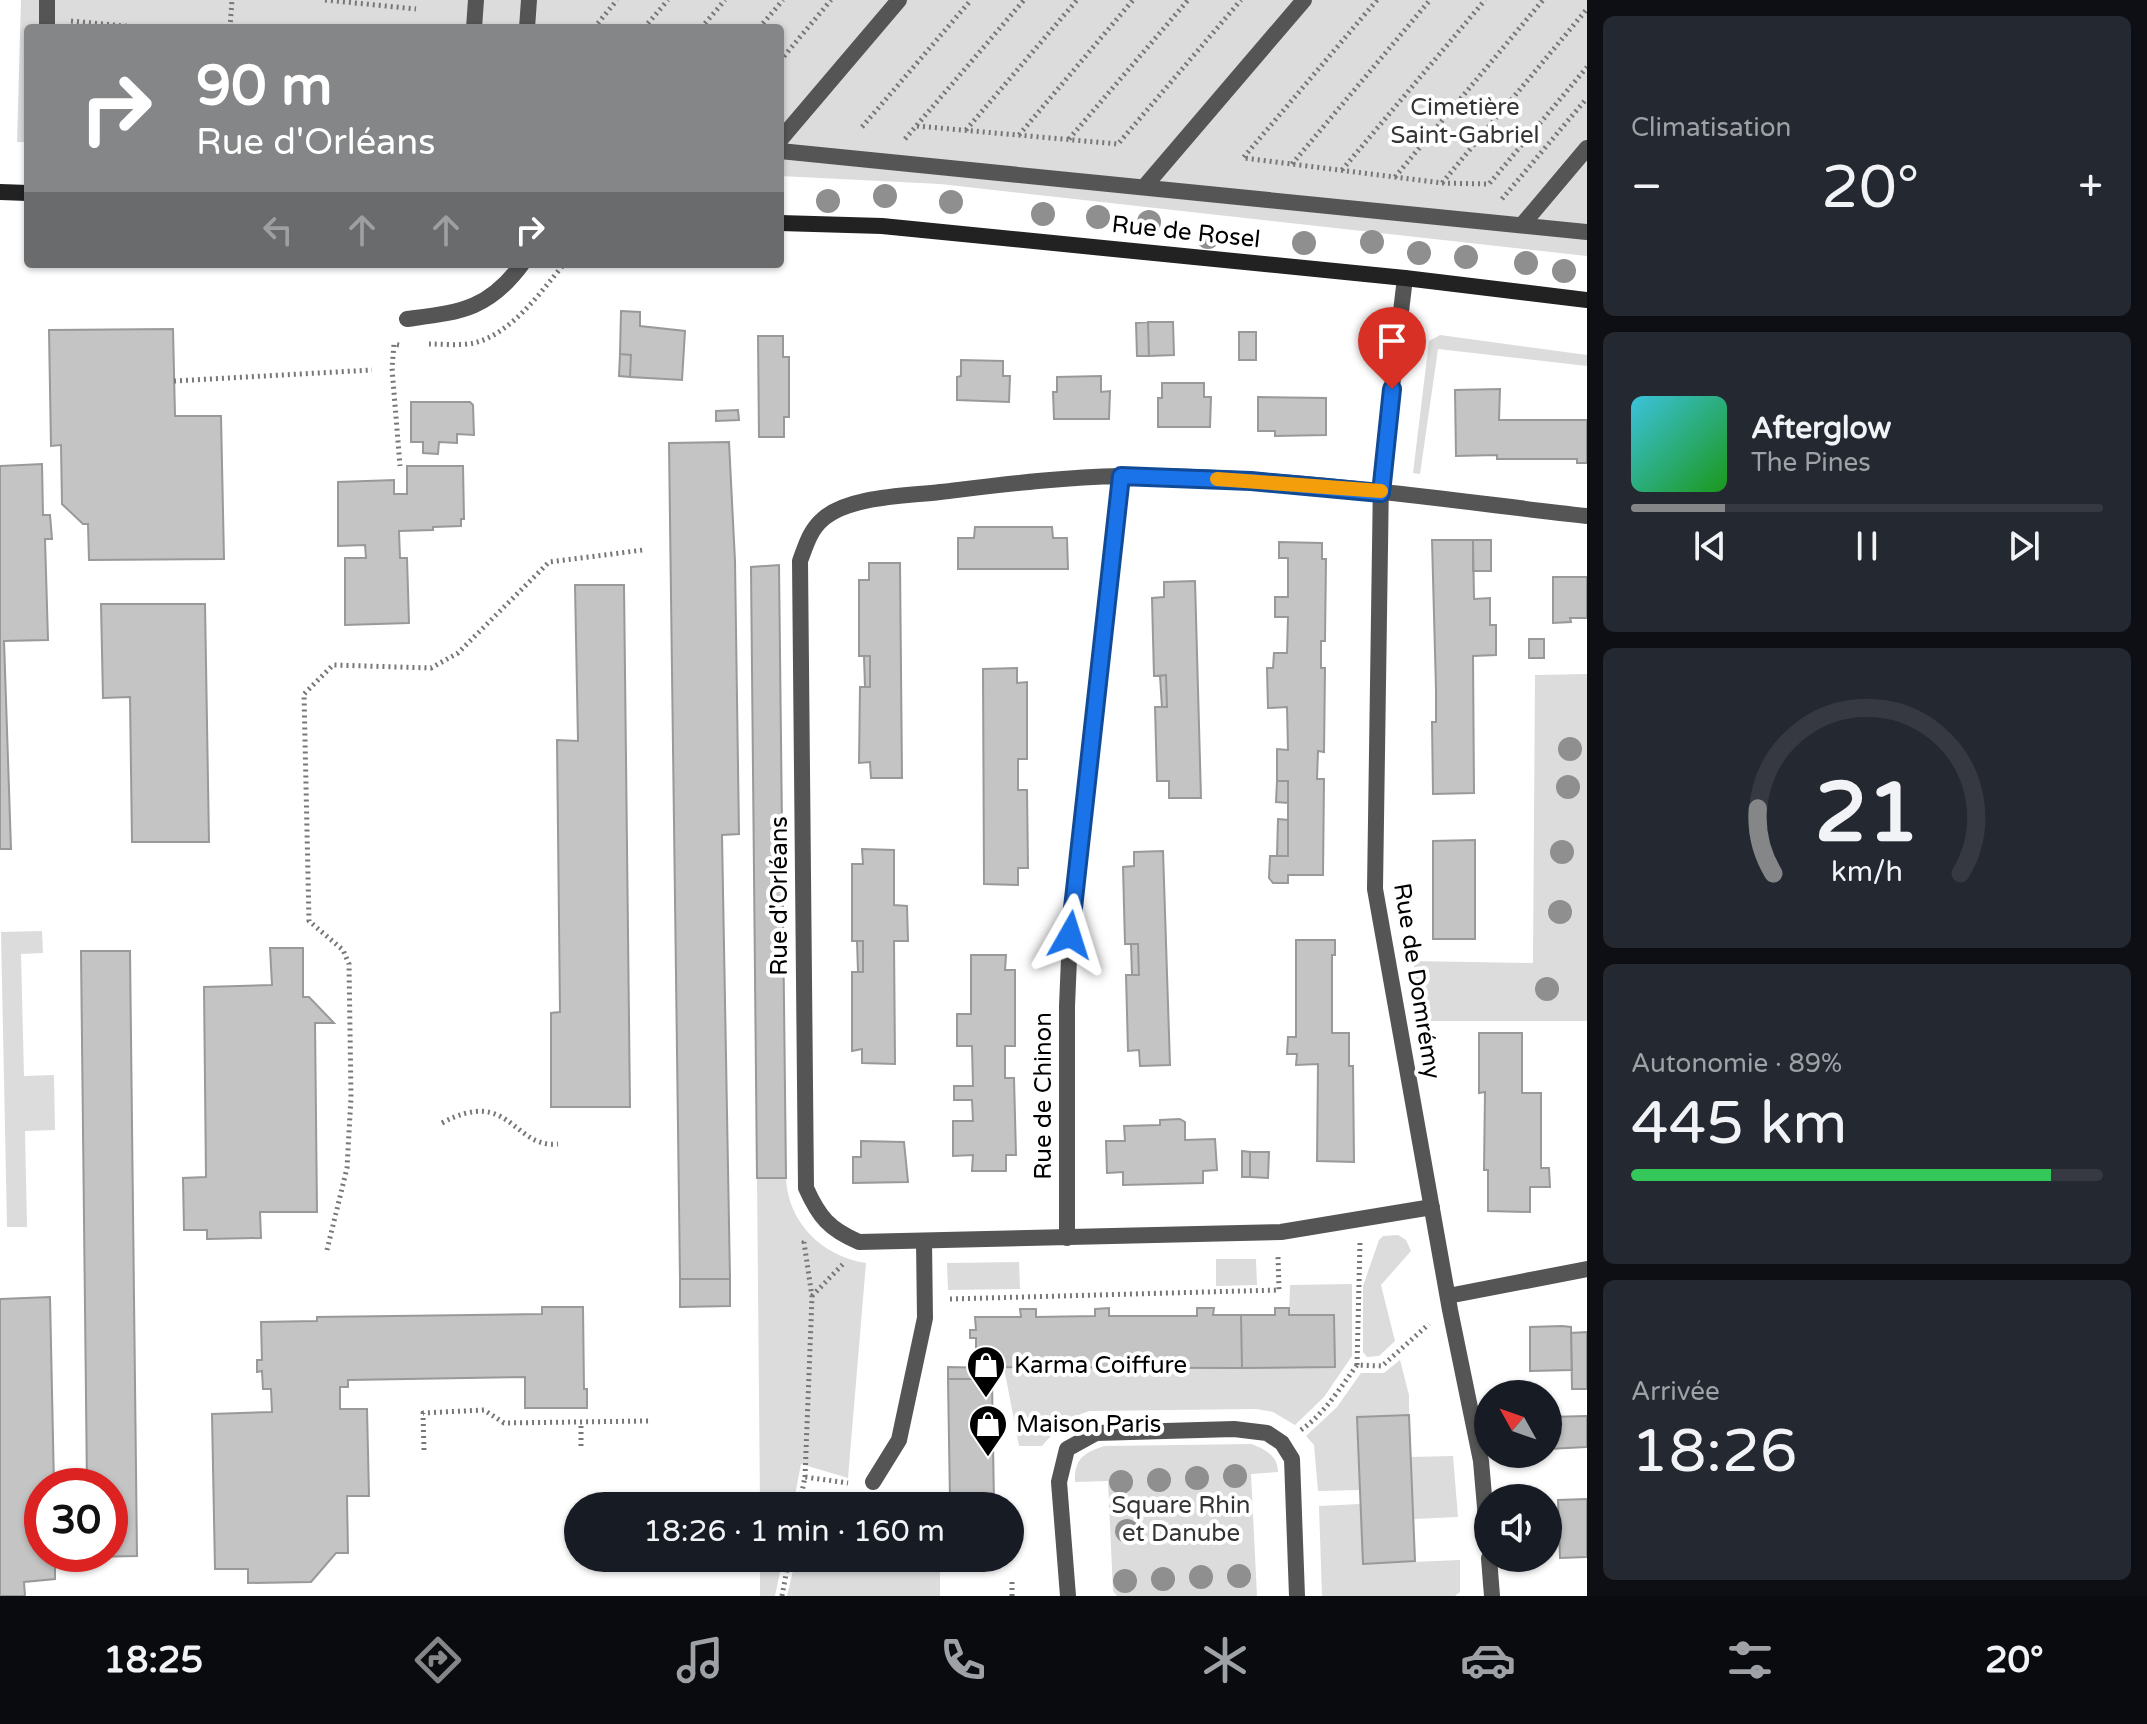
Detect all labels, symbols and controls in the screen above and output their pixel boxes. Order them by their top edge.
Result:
text: 90 m [196,53,332,120]
icon: right [64,56,168,160]
park label: Cimetière Saint-Gabriel [1390,93,1540,150]
text: Climatisation [1631,112,1791,143]
text: Rue d'Orléans [196,121,435,164]
text: 20° [1821,152,1919,224]
text: − [1631,161,1662,214]
text: + [2078,161,2103,214]
icon: left [256,208,300,252]
icon: ahead [340,208,384,252]
icon: ahead [424,208,468,252]
icon: right [508,208,552,252]
street label: Rue de Rosel [1110,210,1262,254]
pin [1358,307,1426,389]
icon: arrive [1370,319,1414,363]
text: Afterglow [1751,410,1891,447]
text: The Pines [1751,447,1871,478]
icon: previous [1688,524,1732,568]
icon: pause [1845,524,1889,568]
icon: next [2002,524,2046,568]
text: 21 [1815,764,1919,864]
street label: Rue d'Orléans [765,816,794,976]
text: km/h [1831,855,1903,889]
street label: Rue de Domrémy [1387,881,1447,1081]
position arrow [1028,893,1112,977]
street label: Rue de Chinon [1029,1012,1058,1180]
text: Autonomie · 89% [1631,1048,1842,1079]
text: 445 km [1631,1088,1847,1160]
shop icon: Karma Coiffure [965,1344,1007,1399]
place label: Karma Coiffure [1014,1351,1187,1380]
text: Arrivée [1631,1376,1720,1407]
north arrow [1474,1380,1562,1468]
map controls [1474,1380,1562,1572]
shop icon: Maison Paris [967,1403,1009,1458]
place label: Maison Paris [1016,1410,1161,1439]
text: 18:26 [1631,1416,1797,1488]
speed limit sign: 30 [24,1468,128,1572]
button: sound [1474,1484,1562,1572]
park label: Square Rhin et Danube [1112,1491,1250,1548]
text: 18:26 · 1 min · 160 m [643,1513,945,1550]
icon: directions [410,1632,466,1688]
icon: music [672,1632,728,1688]
icon: phone [935,1632,991,1688]
icon: climate [1197,1632,1253,1688]
icon: car [1460,1632,1516,1688]
icon: filters [1722,1632,1778,1688]
text: 18:25 [103,1639,203,1682]
text: 20° [1985,1639,2044,1682]

